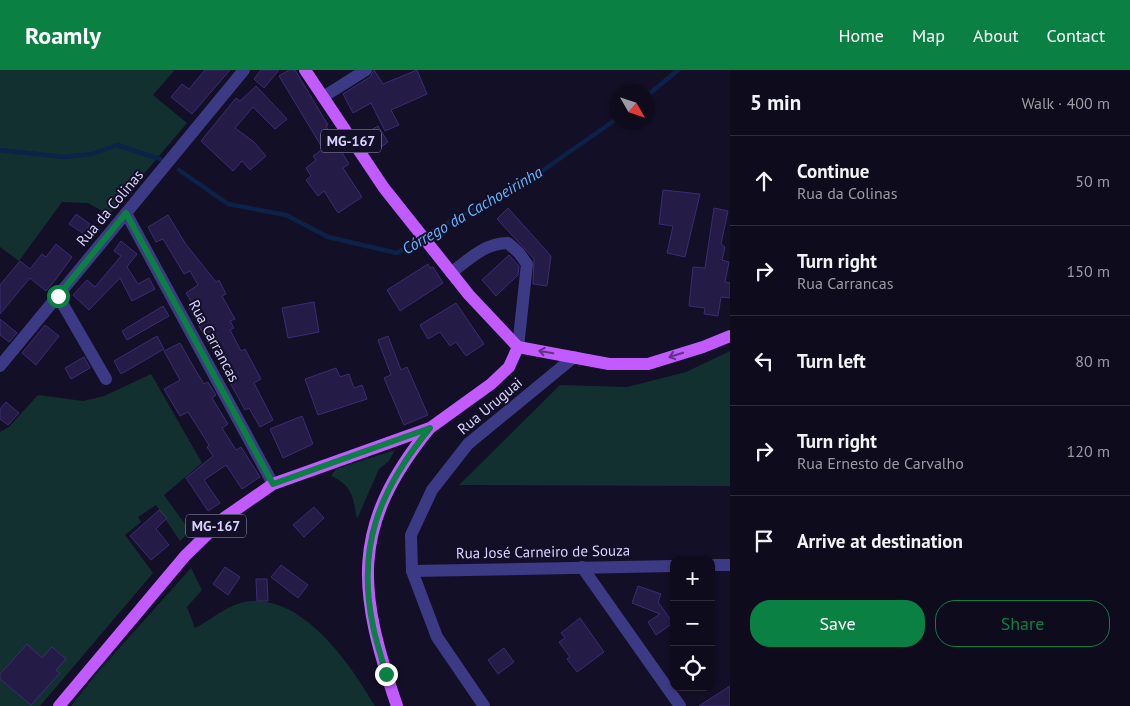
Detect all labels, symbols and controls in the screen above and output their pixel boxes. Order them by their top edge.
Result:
text: Roamly [25,20,101,51]
text: Home [838,24,884,47]
text: Map [912,24,945,47]
text: About [973,24,1019,47]
text: Contact [1047,24,1105,47]
north arrow [610,85,655,130]
text: 5 min [750,89,801,116]
text: Walk · 400 m [1021,93,1110,113]
road number: MG-167 [321,129,381,152]
text: Continue [797,159,869,183]
water label: Córrego da Cachoeirinha [398,161,546,258]
street label: Rua da Colinas [72,165,147,250]
icon: ahead [750,167,778,195]
text: 50 m [1075,171,1110,191]
text: Rua da Colinas [797,183,898,203]
text: Turn right [797,249,877,273]
icon: right [750,257,778,285]
text: 150 m [1067,261,1110,281]
text: Rua Carrancas [797,273,893,293]
route start [47,285,70,308]
street label: Rua Carrancas [185,296,244,385]
one-way arrow [538,347,554,357]
icon: left [750,347,778,375]
text: Turn left [797,349,866,373]
one-way arrow [668,351,684,361]
text: 80 m [1075,351,1110,371]
street label: Rua Uruguai [453,373,526,438]
text: Turn right [797,429,877,453]
icon: right [750,437,778,465]
text: 120 m [1067,441,1110,461]
text: Rua Ernesto de Carvalho [797,453,964,473]
road number: MG-167 [186,514,246,538]
icon: arrive [750,527,778,555]
text: Arrive at destination [797,529,963,553]
street label: Rua José Carneiro de Souza [456,540,630,563]
map controls [670,556,715,691]
button: + [670,556,715,601]
button: Save [750,600,925,647]
button: Share [935,600,1110,647]
button: − [670,601,715,646]
button: locate [670,646,715,691]
route end [375,663,398,686]

